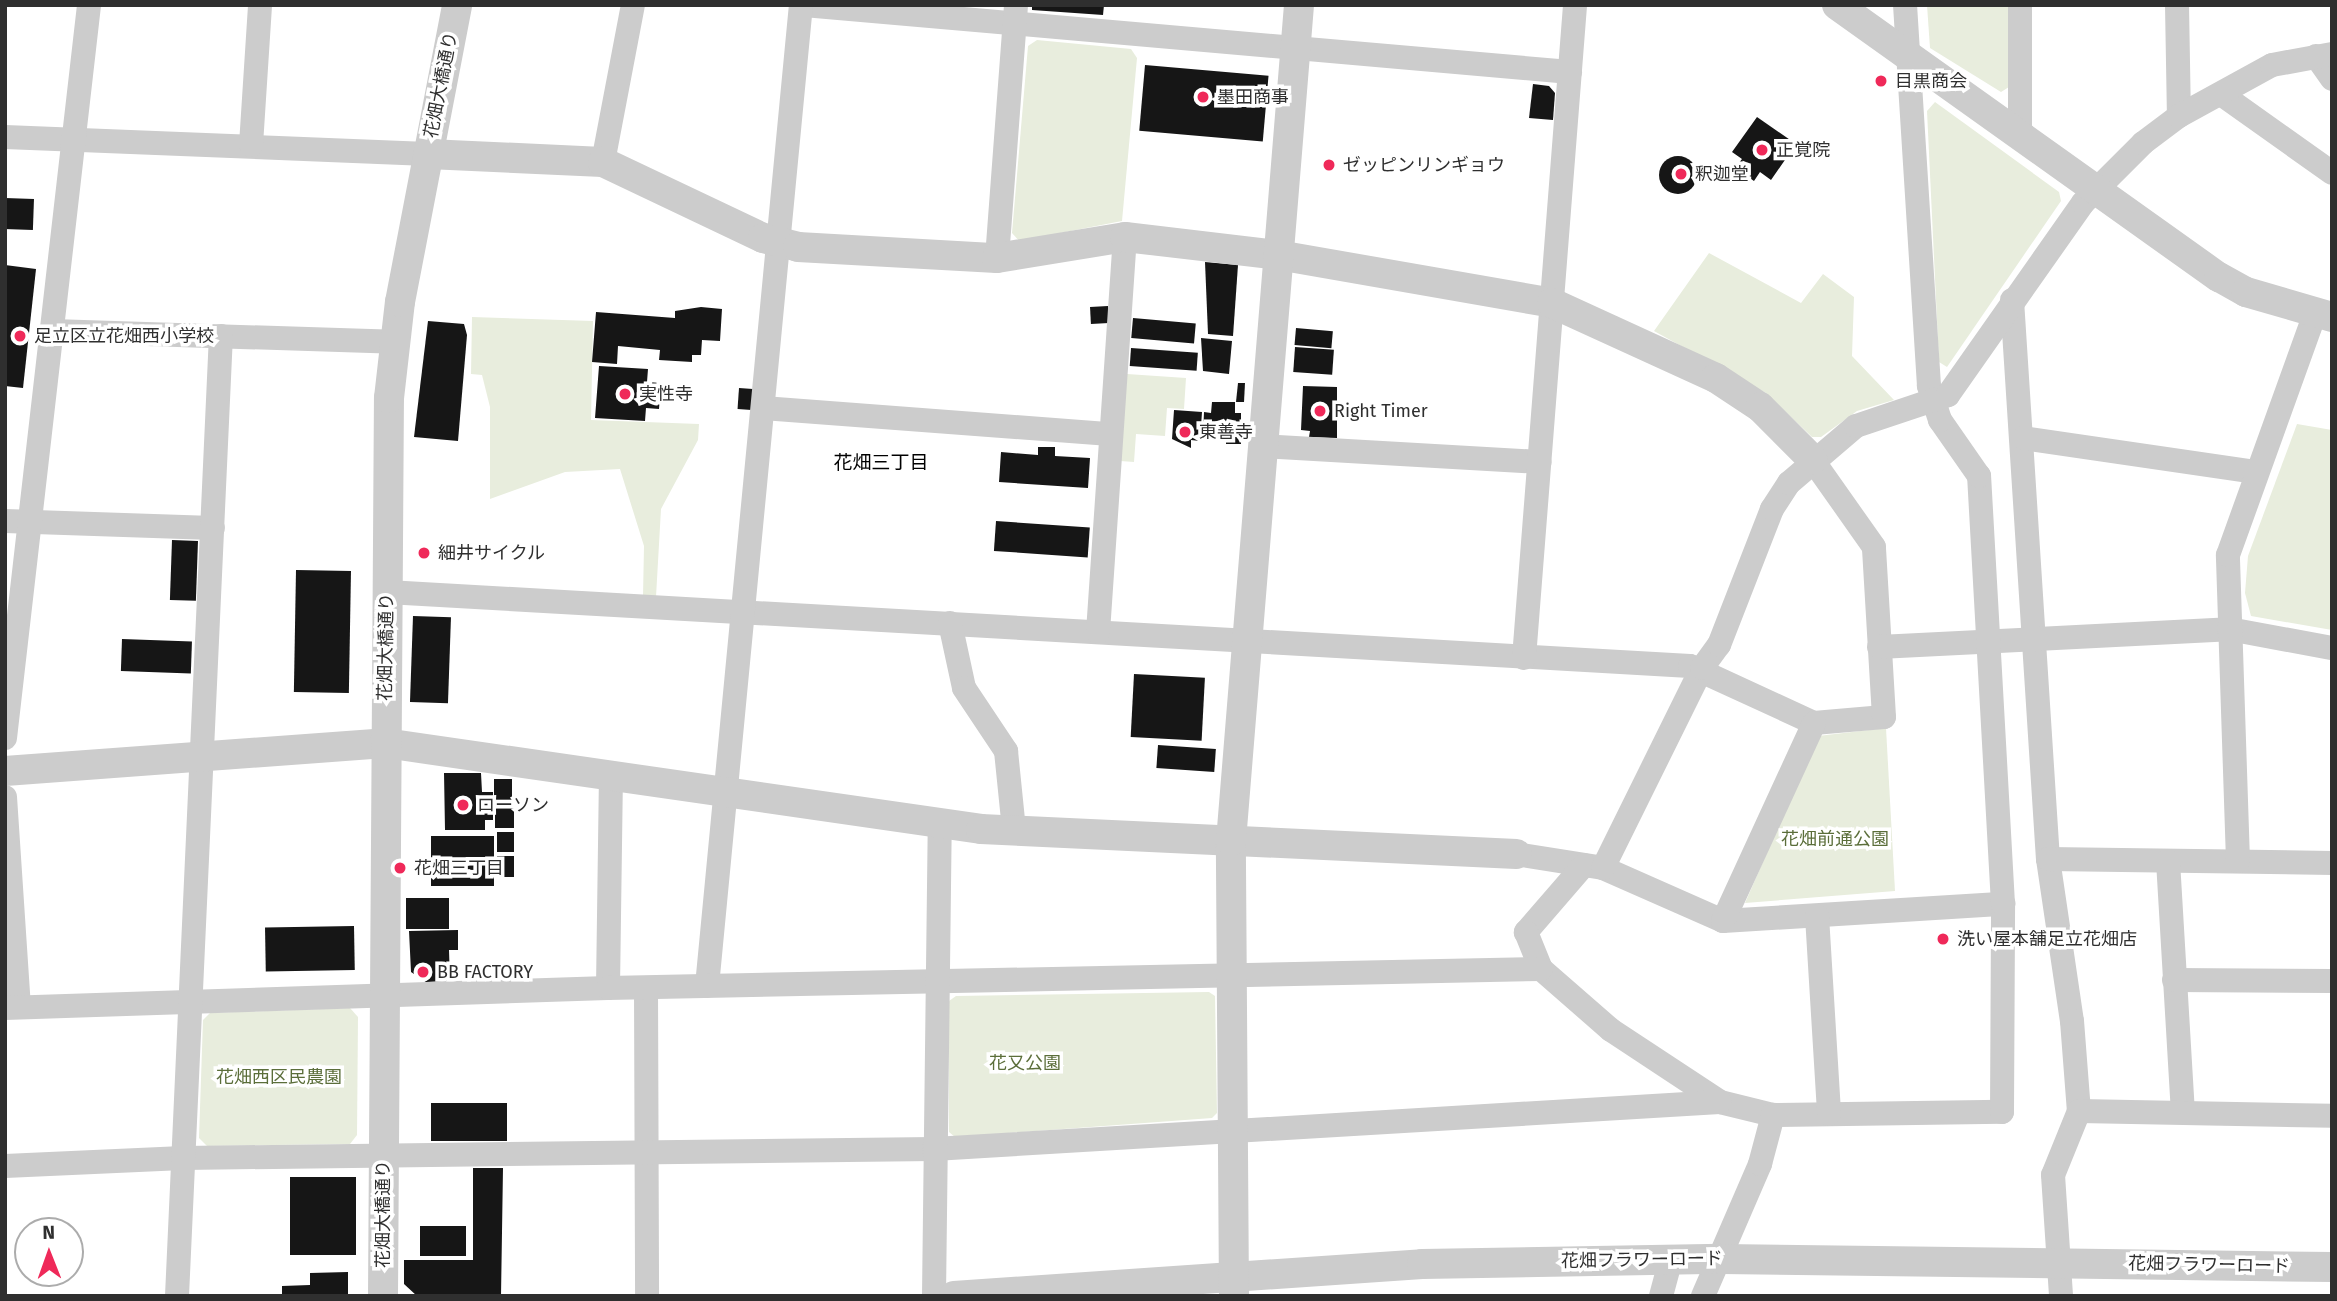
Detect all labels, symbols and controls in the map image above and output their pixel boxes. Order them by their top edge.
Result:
street label: 花畑大橋通り [420,30,462,140]
place label: 目黒商会 [1895,70,1967,92]
marker: 目黒商会 [1873,73,1889,89]
place label: 墨田商事 [1217,86,1289,108]
marker: 墨田商事 [1195,89,1211,105]
place label: 正覚院 [1776,139,1830,161]
marker: 正覚院 [1754,142,1770,158]
place label: ゼッピンリンギョウ [1343,154,1505,176]
marker: ゼッピンリンギョウ [1321,157,1337,173]
place label: 釈迦堂 [1695,163,1749,185]
marker: 釈迦堂 [1673,166,1689,182]
place label: 足立区立花畑西小学校 [34,325,214,347]
marker: 足立区立花畑西小学校 [12,328,28,344]
place label: 実性寺 [639,383,693,405]
marker: 実性寺 [617,386,633,402]
place label: Right Timer [1334,400,1428,422]
marker: Right Timer [1312,403,1328,419]
place label: 東善寺 [1199,421,1253,443]
marker: 東善寺 [1177,424,1193,440]
district label: 花畑三丁目 [834,452,928,474]
place label: 細井サイクル [438,542,546,564]
marker: 細井サイクル [416,545,432,561]
street label: 花畑大橋通り [374,593,398,701]
place label: ローソン [477,794,549,816]
marker: ローソン [455,797,471,813]
park label: 花畑前通公園 [1781,828,1889,850]
place label: 花畑三丁目 [414,857,504,879]
marker: 花畑三丁目 [392,860,408,876]
place label: 洗い屋本舗足立花畑店 [1957,928,2137,950]
marker: 洗い屋本舗足立花畑店 [1935,931,1951,947]
place label: BB FACTORY [437,961,533,983]
marker: BB FACTORY [415,964,431,980]
park label: 花又公園 [989,1052,1061,1074]
park label: 花畑西区民農園 [216,1066,342,1088]
street label: 花畑大橋通り [372,1160,394,1268]
north arrow [14,1217,84,1287]
text: N [42,1221,55,1244]
street label: 花畑フラワーロード [1561,1248,1723,1272]
street label: 花畑フラワーロード [2128,1253,2290,1277]

